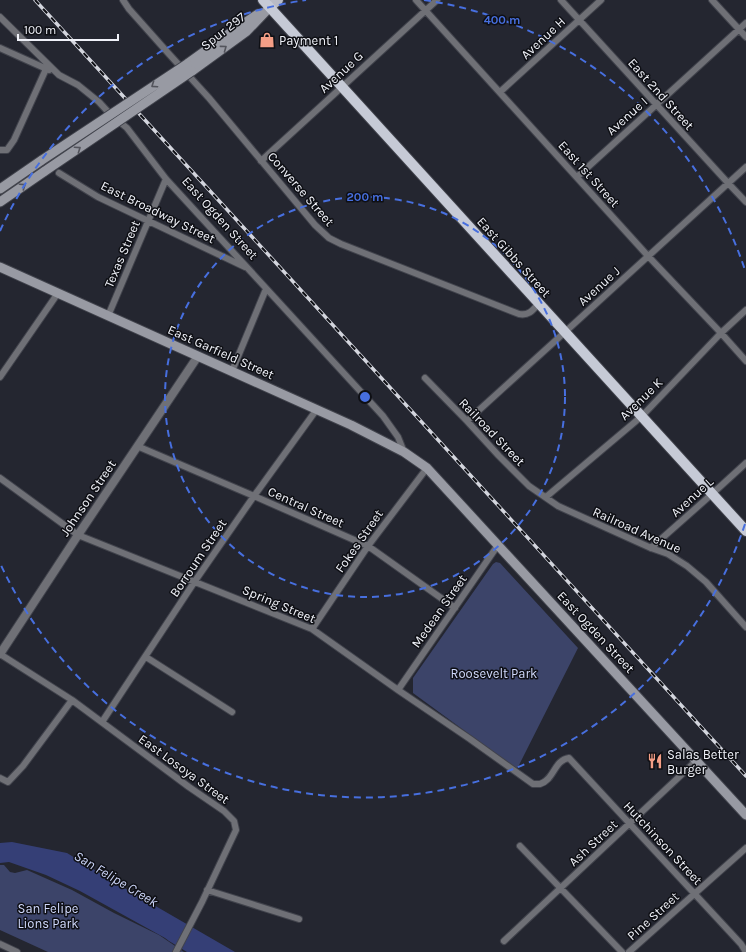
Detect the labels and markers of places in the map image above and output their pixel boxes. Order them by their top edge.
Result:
shop icon: Payment 1 [258,31,276,49]
place label: Payment 1 [279,33,338,48]
centre of rings [358,390,372,404]
place label: Salas Better Burger [667,747,739,777]
restaurant icon: Salas Better Burger [646,752,664,770]

